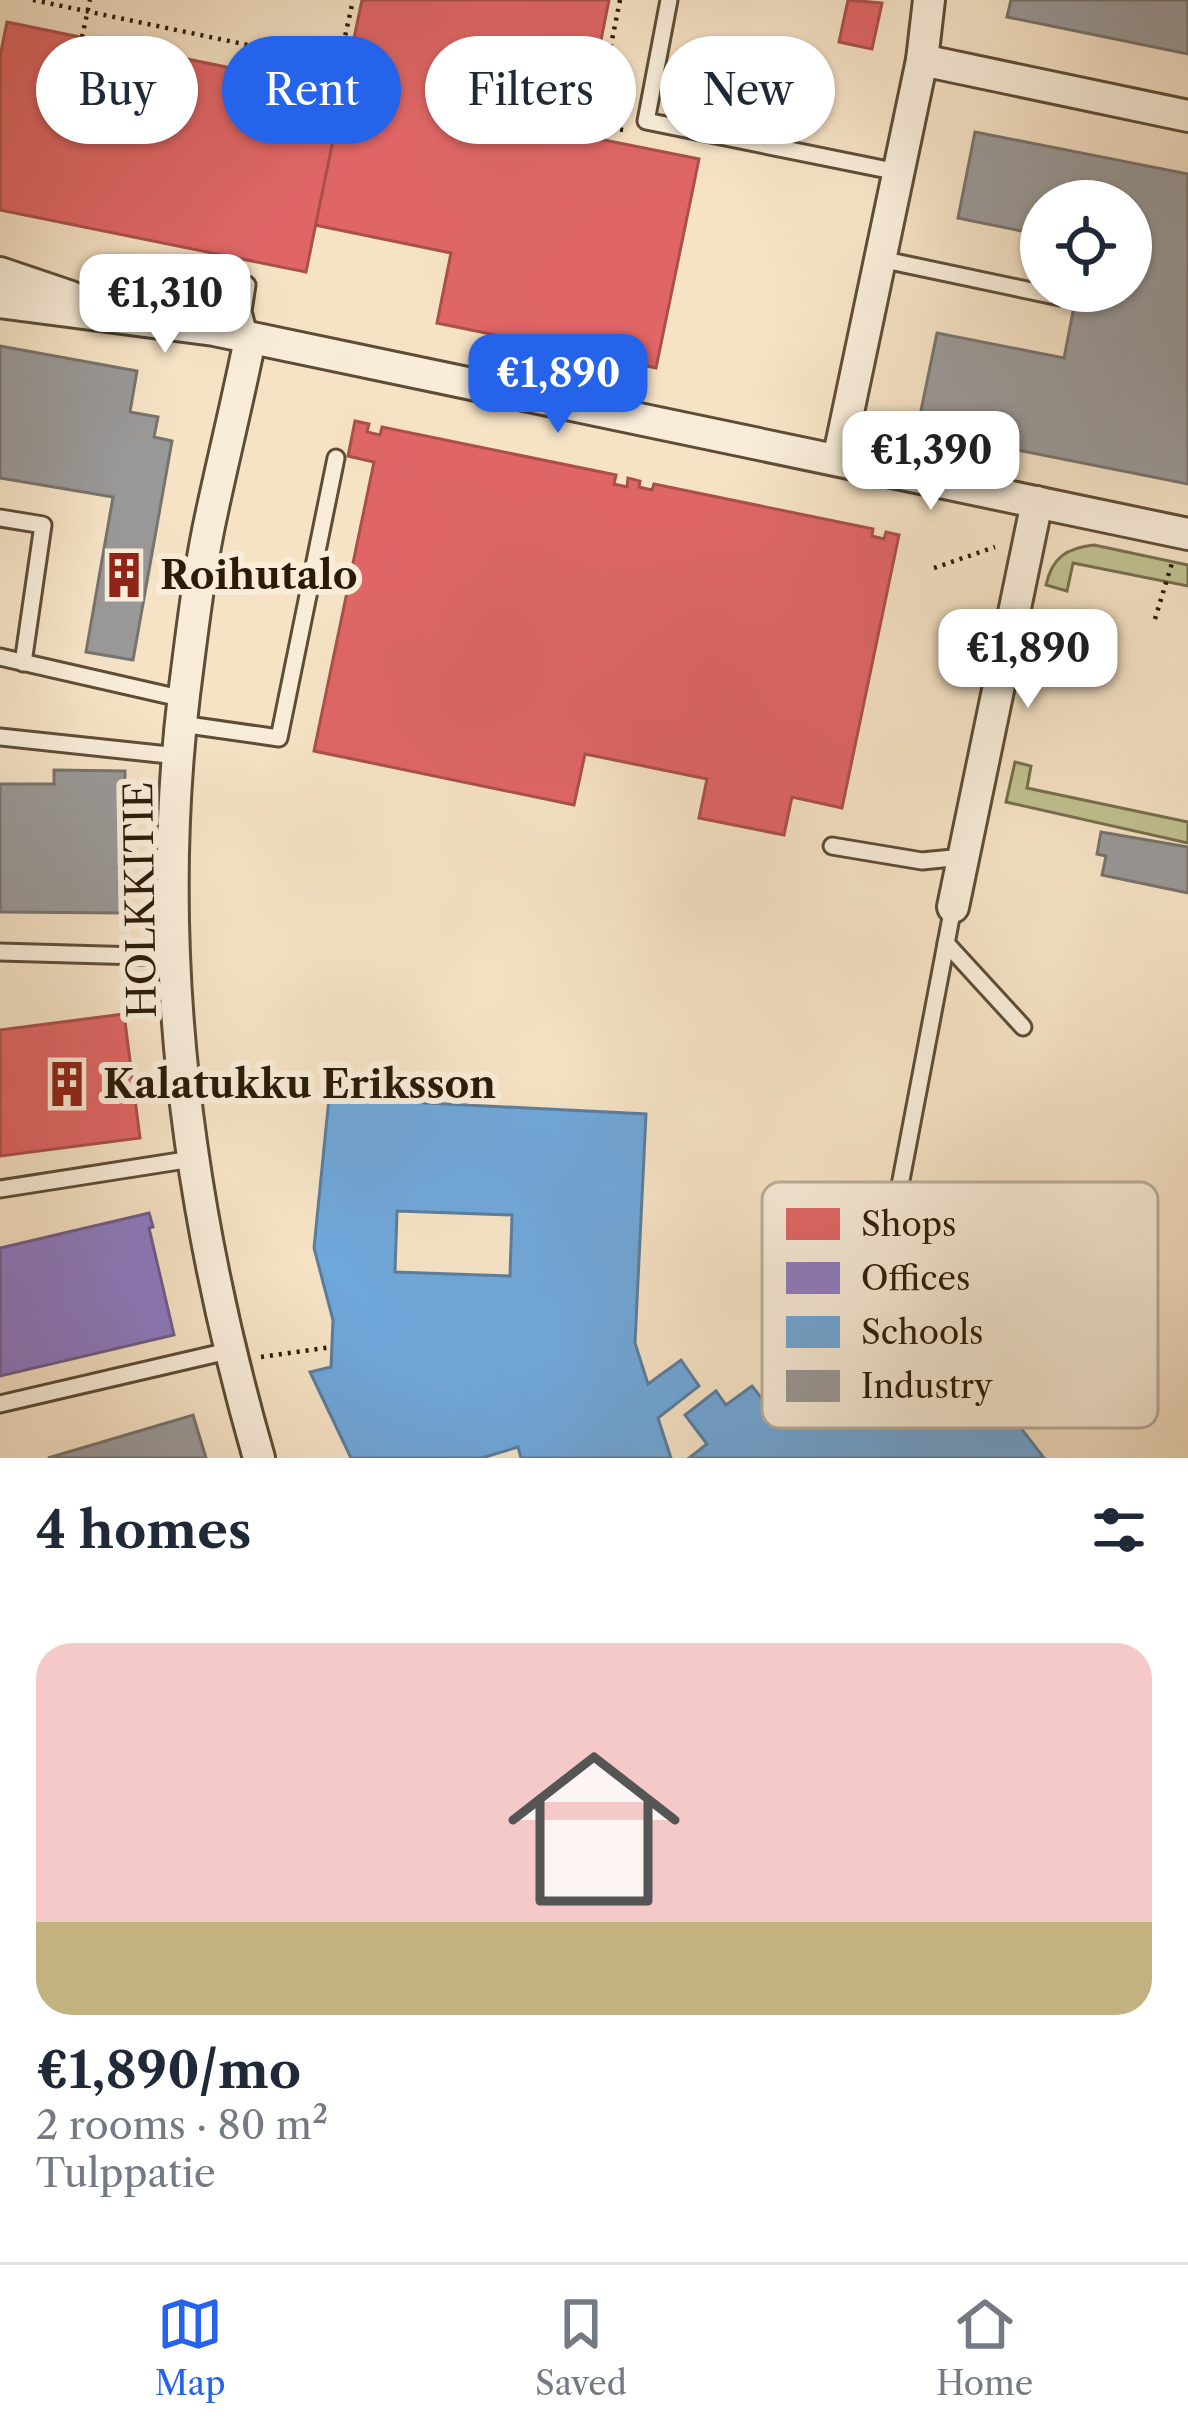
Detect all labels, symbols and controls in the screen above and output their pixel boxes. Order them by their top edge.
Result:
chip: Buy [36,36,198,144]
chip: Rent [222,36,401,144]
chip: Filters [425,36,636,144]
chip: New [660,36,835,144]
map controls [1020,180,1152,312]
button: locate [1020,180,1152,312]
pin: €1,310 [67,254,263,356]
text: €1,310 [106,269,224,317]
pin: €1,890 [460,334,656,436]
text: €1,890 [495,349,621,397]
pin: €1,390 [833,411,1029,513]
text: €1,390 [869,426,993,474]
building icon: Roihutalo [99,550,149,600]
place label: Roihutalo [160,551,358,599]
pin: €1,890 [930,609,1126,711]
text: €1,890 [965,624,1091,672]
street label: HOLKKITIE [114,781,166,1019]
building icon: Kalatukku Eriksson [42,1059,92,1109]
place label: Kalatukku Eriksson [103,1060,496,1108]
legend [762,1182,1158,1428]
text: Shops [861,1204,956,1245]
text: Offices [861,1258,970,1299]
text: Schools [861,1312,983,1353]
text: Industry [861,1366,993,1407]
icon: filters [1086,1497,1152,1563]
text: 4 homes [36,1499,251,1561]
icon: home [486,1721,702,1937]
text: €1,890/mo [36,2039,301,2101]
text: 2 rooms · 80 m² [36,2101,328,2149]
text: Tulppatie [36,2149,216,2197]
tab: Map [155,2291,226,2404]
tab: Saved [535,2291,627,2404]
tab: Home [936,2291,1033,2404]

